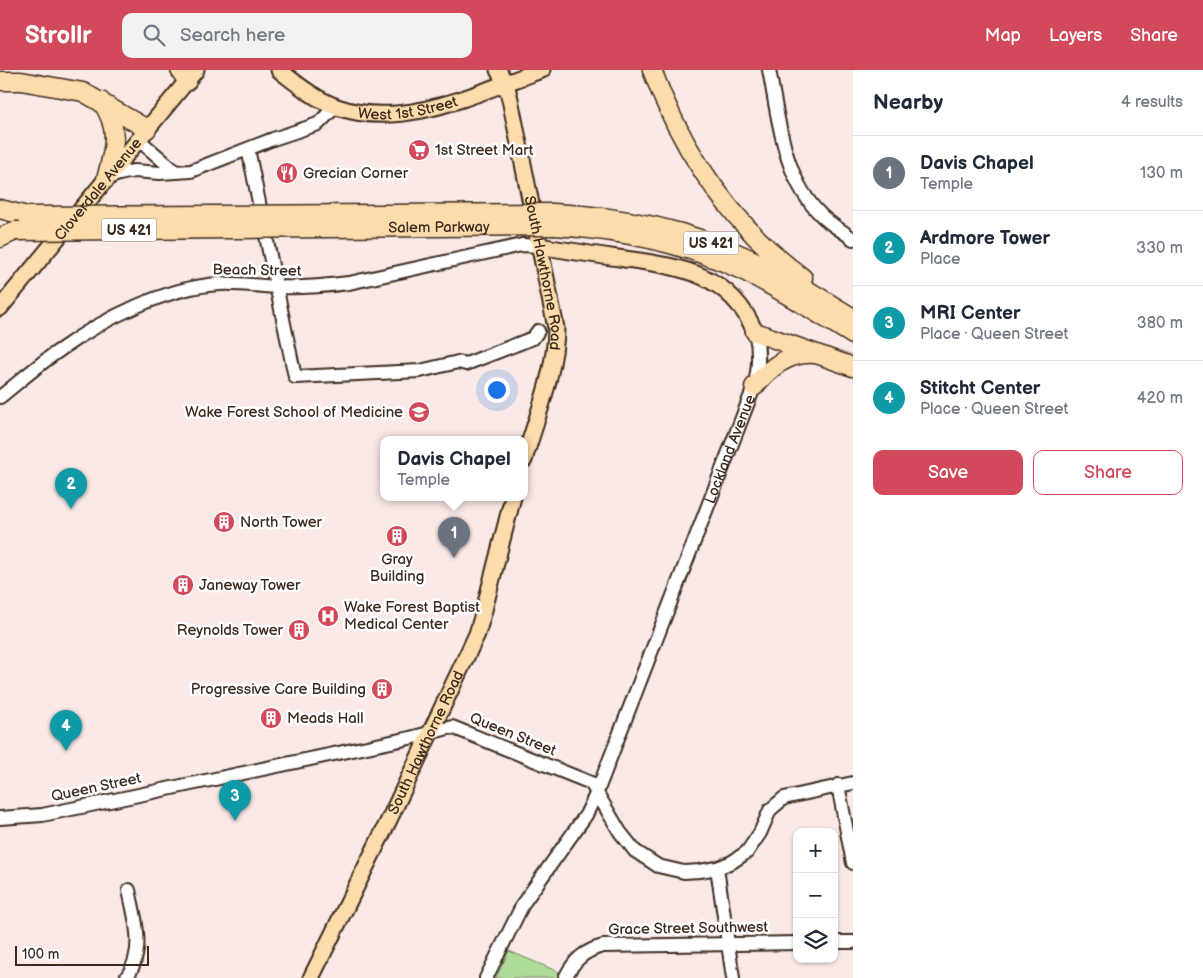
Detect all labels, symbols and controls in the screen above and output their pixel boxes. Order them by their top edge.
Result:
search box [122,13,472,58]
text: Strollr [25,21,92,50]
icon: search [140,21,168,49]
text: Search here [180,24,285,47]
text: Map [985,25,1021,46]
text: Layers [1049,25,1102,46]
text: Share [1130,25,1178,46]
text: Nearby [873,90,943,115]
street label: West 1st Street [357,92,460,124]
text: 4 results [1121,93,1183,112]
street label: Cloverdale Avenue [51,134,146,245]
supermarket icon: 1st Street Mart [407,138,431,162]
place label: 1st Street Mart [435,141,534,160]
text: Davis Chapel [920,152,1034,175]
restaurant icon: Grecian Corner [275,161,299,185]
place label: Grecian Corner [303,164,409,183]
text: 1 [886,164,892,183]
text: 130 m [1140,164,1183,183]
text: Temple [920,175,973,194]
street label: South Hawthorne Road [520,194,565,351]
road number: US 421 [102,218,156,242]
street label: Salem Parkway [388,218,490,238]
text: Ardmore Tower [920,227,1050,250]
road number: US 421 [684,232,738,254]
text: 2 [884,239,894,258]
text: 330 m [1136,239,1183,258]
text: Place [920,250,961,269]
street label: Beach Street [212,260,302,281]
text: MRI Center [920,302,1021,325]
text: 3 [884,314,894,333]
text: 380 m [1137,314,1183,333]
text: Place · Queen Street [920,325,1068,344]
your location [484,377,510,403]
text: Stitcht Center [920,377,1040,400]
text: 4 [884,389,894,408]
text: 420 m [1137,389,1183,408]
street label: Lockland Avenue [701,392,760,507]
school or university icon: Wake Forest School of Medicine [407,400,431,424]
text: Place · Queen Street [920,400,1068,419]
place label: Wake Forest School of Medicine [185,403,403,422]
popup [380,436,528,501]
text: Davis Chapel [397,448,511,471]
button: Save [873,450,1023,495]
button: Share [1033,450,1183,495]
pin: 2 [55,468,87,509]
text: Temple [397,471,450,490]
building icon: North Tower [212,510,236,534]
place label: North Tower [240,513,323,532]
pin: 1 [438,517,470,558]
building icon: Gray Building [385,524,409,548]
place label: Gray Building [370,550,424,586]
building icon: Janeway Tower [171,573,195,597]
place label: Janeway Tower [199,576,301,595]
place label: Wake Forest Baptist Medical Center [344,598,480,634]
hospital icon: Wake Forest Baptist Medical Center [316,604,340,628]
building icon: Reynolds Tower [287,618,311,642]
place label: Reynolds Tower [177,621,284,640]
street label: South Hawthorne Road [384,668,468,818]
building icon: Progressive Care Building [370,677,394,701]
place label: Progressive Care Building [191,680,366,699]
building icon: Meads Hall [259,706,283,730]
place label: Meads Hall [287,709,364,728]
street label: Queen Street [467,709,559,761]
pin: 4 [50,710,82,751]
street label: Queen Street [50,769,143,806]
pin: 3 [219,780,251,821]
map controls [793,828,838,963]
button: + [793,828,838,873]
button: − [793,873,838,918]
street label: Grace Street Southwest [608,918,768,939]
button: layers [793,918,838,963]
scale bar [15,943,149,966]
text: 100 m [22,946,59,963]

